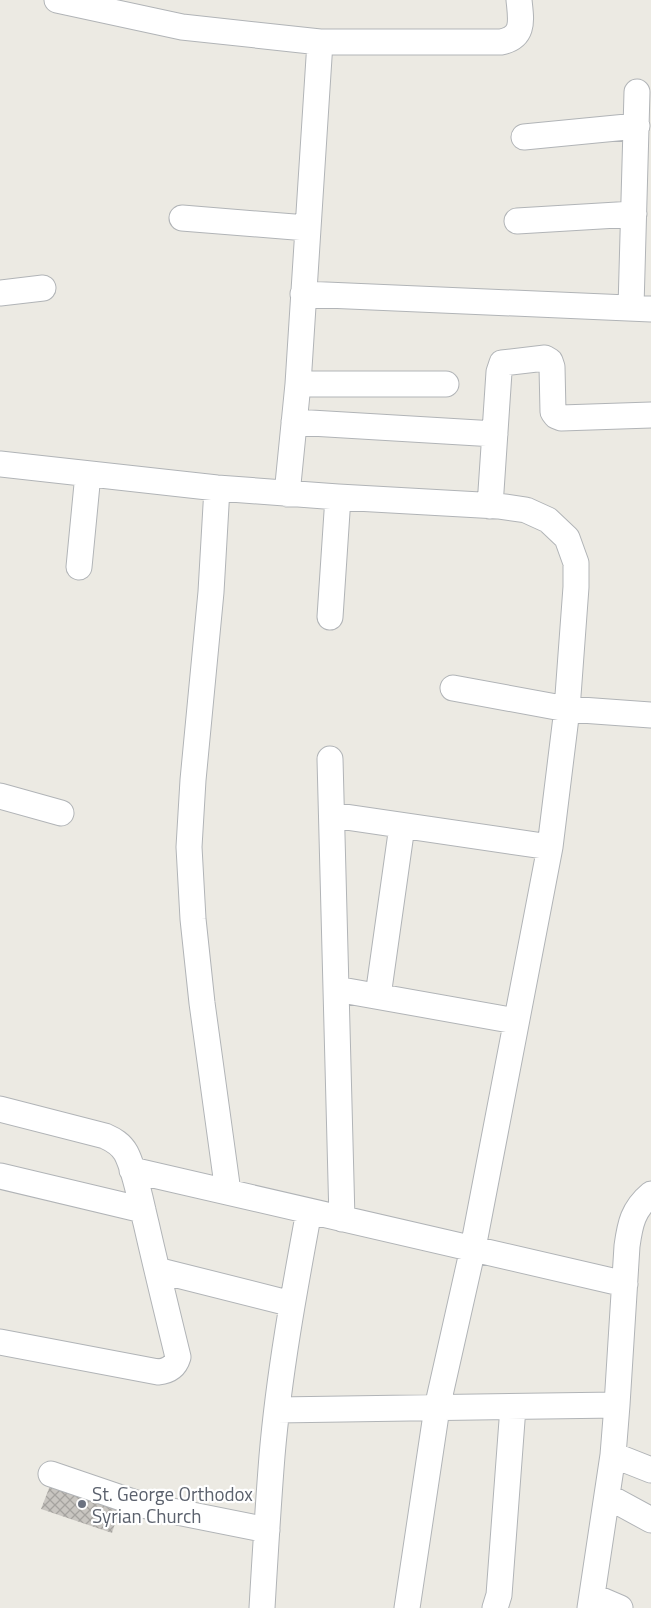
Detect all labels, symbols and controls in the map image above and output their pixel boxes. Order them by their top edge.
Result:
place label: St. George Orthodox Syrian Church [92,1479,253,1530]
marker: St. George Orthodox Syrian Church [76,1498,88,1510]

